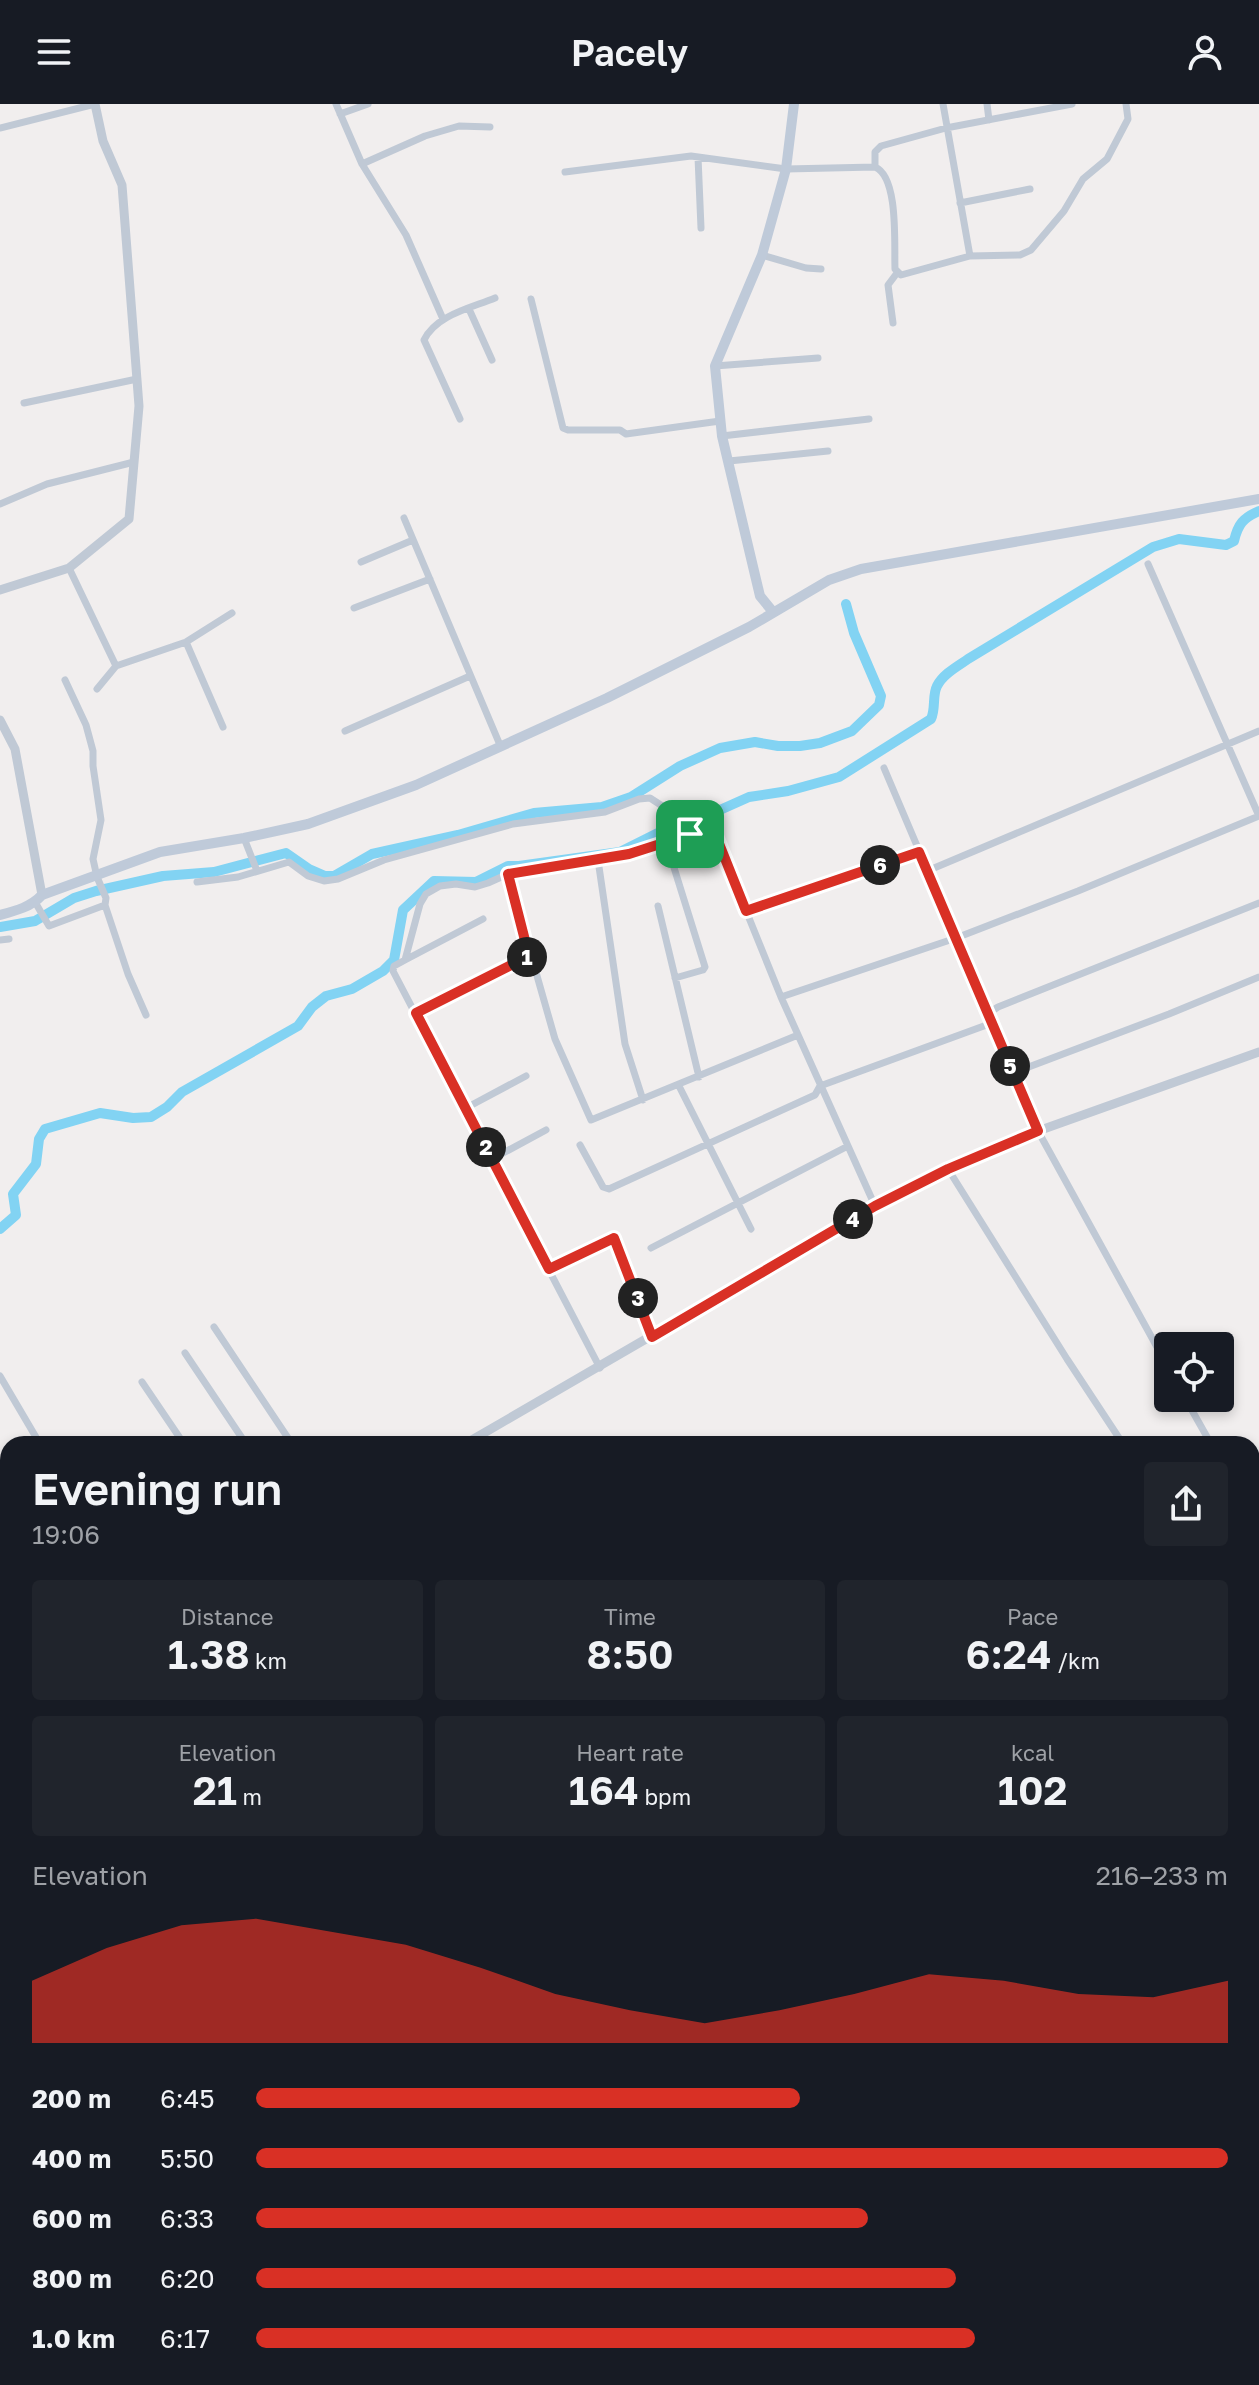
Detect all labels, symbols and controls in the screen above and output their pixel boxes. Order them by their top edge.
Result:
icon: menu [32,30,76,74]
icon: person [1183,30,1227,74]
text: Pacely [571,31,688,74]
pin [656,800,724,868]
icon: arrive [668,812,712,856]
pin: 6 [860,845,900,885]
text: 6 [873,851,887,878]
pin: 1 [507,937,547,977]
text: 1 [521,943,533,970]
pin: 5 [990,1046,1030,1086]
text: 5 [1003,1052,1017,1079]
pin: 2 [466,1127,506,1167]
text: 2 [479,1133,493,1160]
pin: 4 [833,1199,873,1239]
text: 4 [846,1205,860,1232]
pin: 3 [618,1278,658,1318]
text: 3 [631,1284,645,1311]
map controls [1154,1332,1234,1412]
button: locate [1154,1332,1234,1412]
text: Evening run [32,1462,282,1515]
button: share [1144,1462,1228,1546]
text: 19:06 [32,1519,100,1550]
text: Distance [181,1603,274,1630]
text: Time [604,1603,656,1630]
text: Pace [1007,1603,1058,1630]
text: 1.38 [168,1630,250,1678]
text: 8:50 [586,1630,674,1678]
text: 6:24 [965,1630,1052,1678]
text: km [250,1647,287,1674]
text: /km [1052,1647,1100,1674]
text: Elevation [178,1739,276,1766]
text: Heart rate [576,1739,684,1766]
text: kcal [1011,1739,1054,1766]
text: 21 [193,1766,237,1814]
text: 164 [569,1766,639,1814]
text: 102 [998,1766,1068,1814]
text: m [237,1783,262,1810]
text: bpm [639,1783,691,1810]
text: Elevation [32,1860,148,1891]
text: 216–233 m [1096,1860,1228,1891]
text: 200 m [32,2083,111,2114]
text: 6:45 [160,2083,214,2114]
text: 400 m [32,2143,111,2174]
text: 5:50 [160,2143,214,2174]
text: 600 m [32,2203,112,2234]
text: 6:33 [160,2203,214,2234]
text: 800 m [32,2263,112,2294]
text: 6:20 [160,2263,215,2294]
text: 1.0 km [32,2323,115,2354]
text: 6:17 [160,2323,210,2354]

